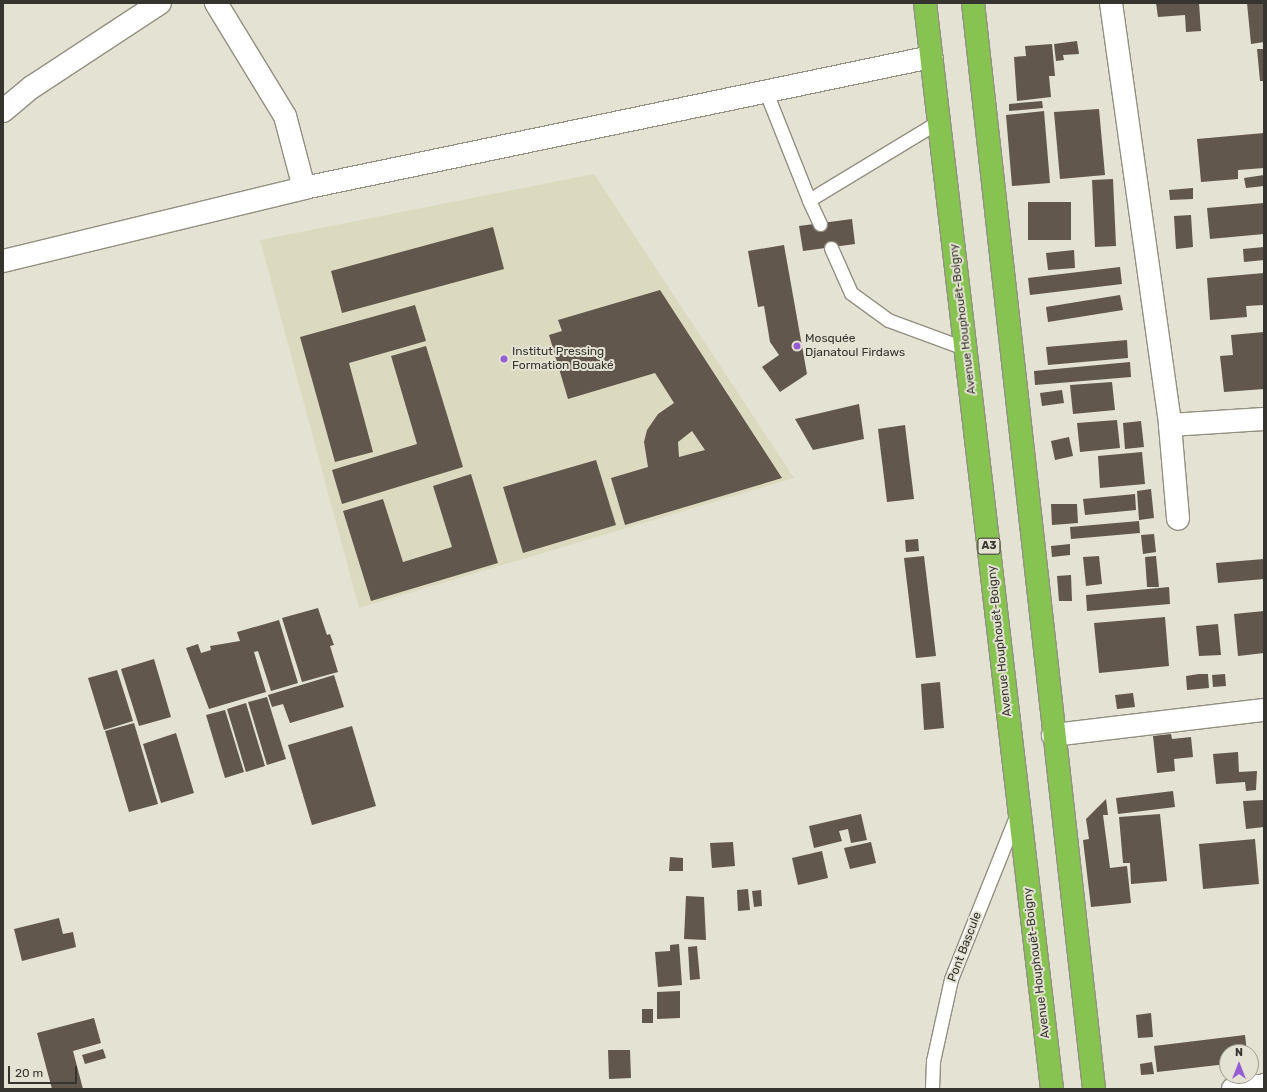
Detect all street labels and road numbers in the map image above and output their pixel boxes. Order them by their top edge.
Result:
street label: Avenue Houphouët-Boigny [947,243,979,395]
road number: A3 [977,537,1001,555]
street label: Avenue Houphouët-Boigny [985,565,1015,717]
street label: Avenue Houphouët-Boigny [1021,887,1053,1039]
street label: Pont Bascule [945,910,985,984]

